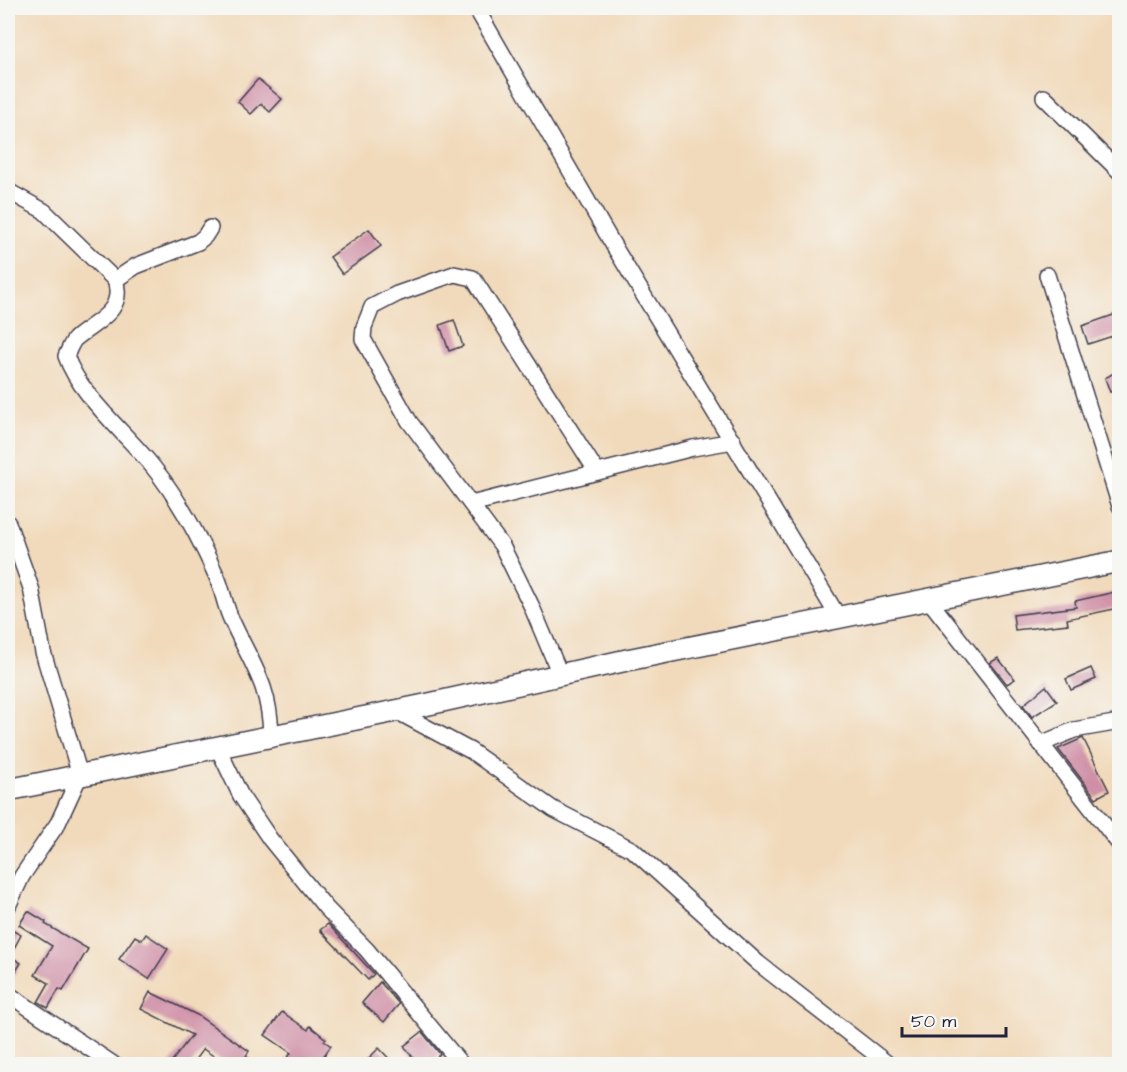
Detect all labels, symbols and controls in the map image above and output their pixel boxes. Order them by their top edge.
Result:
scale bar [902,1000,1006,1038]
text: 50 m [911,1009,956,1034]

